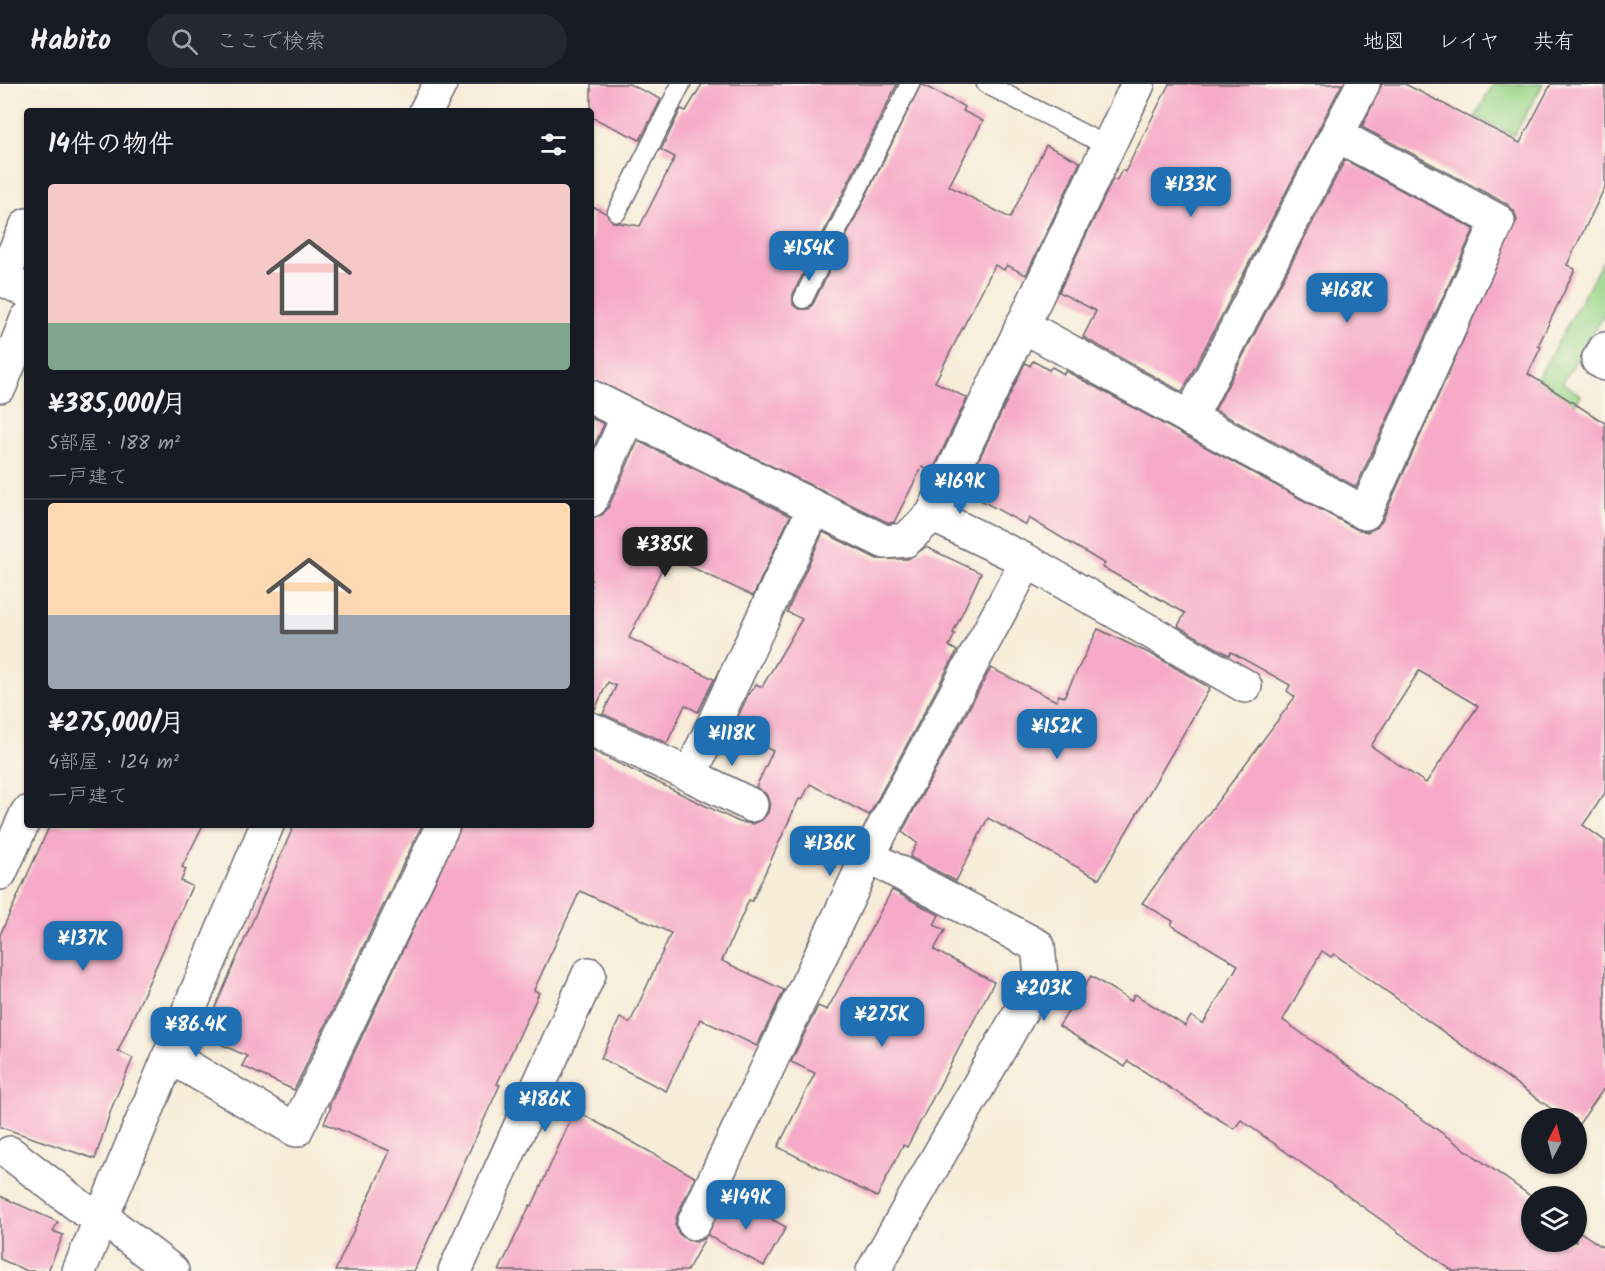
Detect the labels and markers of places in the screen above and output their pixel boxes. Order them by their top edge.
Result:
pin: ¥133K [1149,167,1233,218]
pin: ¥154K [767,231,851,282]
pin: ¥168K [1305,273,1389,324]
pin: ¥169K [918,464,1002,515]
pin: ¥385K [623,527,707,578]
pin: ¥152K [1015,709,1099,760]
pin: ¥118K [690,716,774,767]
pin: ¥136K [788,826,872,877]
pin: ¥137K [41,921,125,972]
pin: ¥203K [1002,971,1086,1022]
pin: ¥275K [840,997,924,1048]
pin: ¥86.4K [147,1007,245,1058]
pin: ¥186K [503,1082,587,1133]
pin: ¥149K [704,1180,788,1231]

